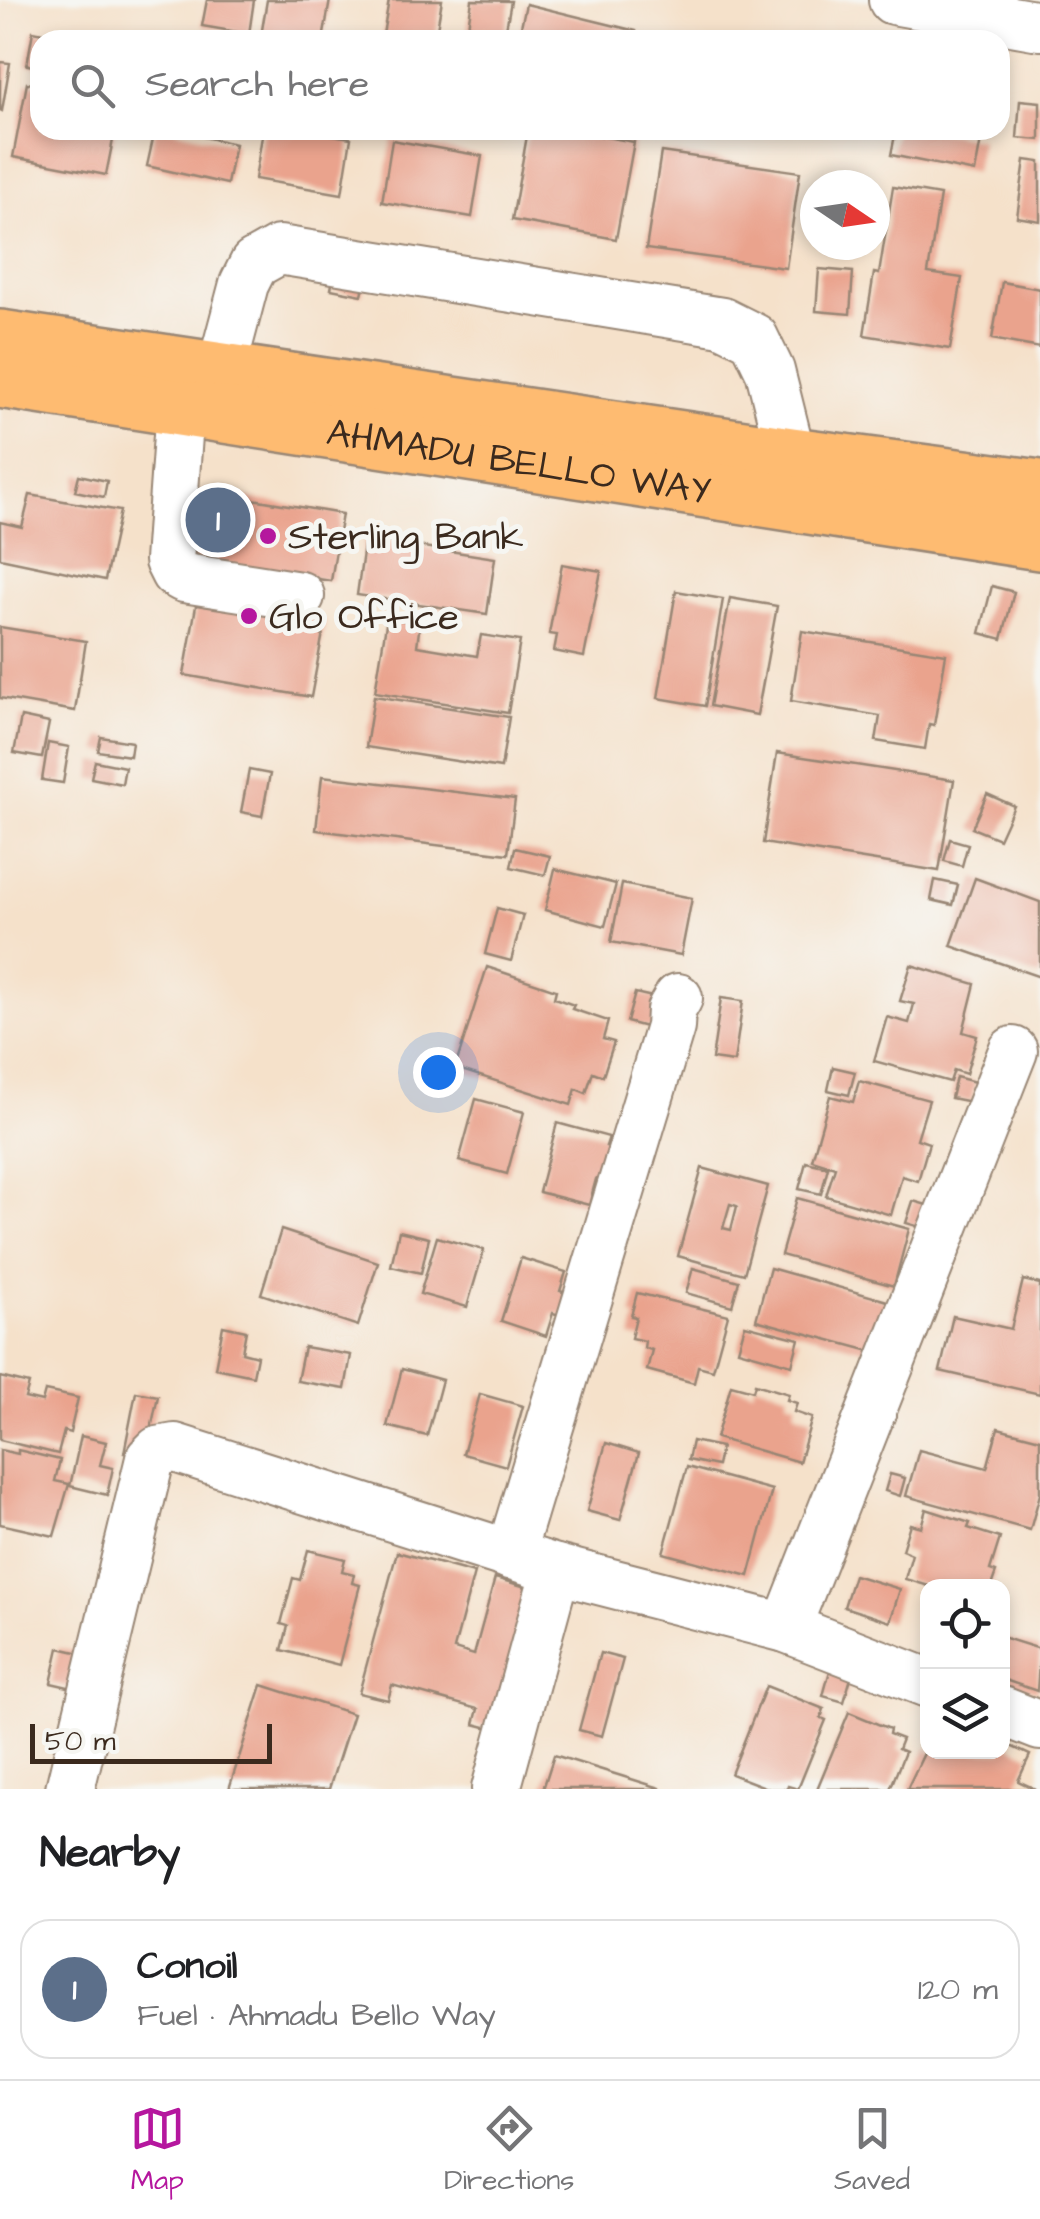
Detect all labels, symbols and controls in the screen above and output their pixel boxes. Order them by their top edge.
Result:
search box [30,30,1010,140]
icon: search [65,58,120,113]
text: Search here [145,59,369,111]
north arrow [800,170,890,260]
street label: AHMADU BELLO WAY [323,407,714,518]
pin: 1 [186,482,250,558]
place label: Sterling Bank [288,512,524,564]
marker: Sterling Bank [257,525,279,547]
place label: Glo Office [269,592,459,644]
marker: Glo Office [238,605,260,627]
your location [413,1047,464,1098]
map controls [920,1579,1010,1759]
button: locate [920,1579,1010,1669]
button: layers [920,1669,1010,1759]
scale bar [30,1719,272,1764]
text: 50 m [45,1722,116,1761]
text: Nearby [40,1825,180,1883]
text: Conoil [137,1941,237,1993]
text: 1 [72,1967,77,2012]
text: 120 m [918,1967,998,2012]
text: Fuel · Ahmadu Bello Way [137,1993,496,2038]
tab: Map [130,2101,185,2200]
tab: Directions [444,2101,574,2200]
tab: Saved [834,2101,910,2200]

